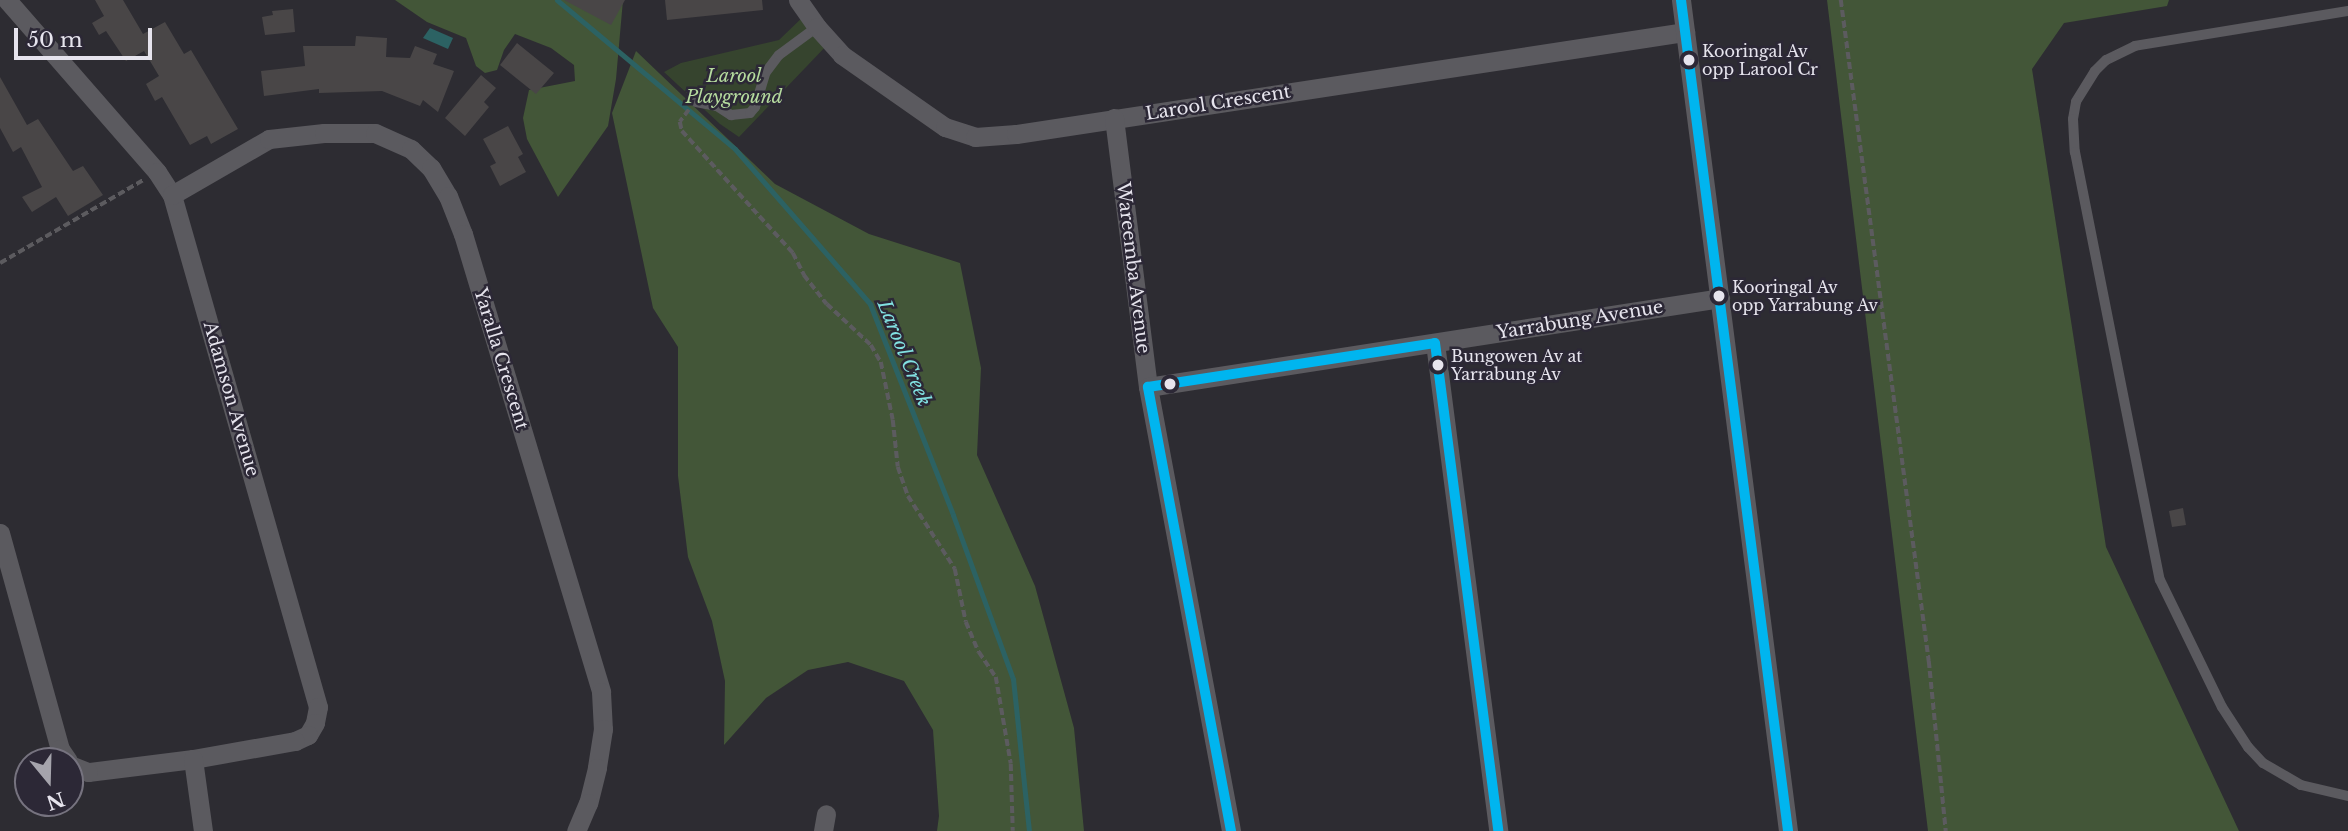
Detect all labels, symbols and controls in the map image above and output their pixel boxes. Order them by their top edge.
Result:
scale bar [18,14,156,58]
text: 50 m [27,27,82,53]
place label: Kooringal Av opp Larool Cr [1702,41,1818,79]
marker: Kooringal Av opp Larool Cr [1682,53,1696,67]
park label: Larool Playground [685,66,783,108]
street label: Larool Crescent [1144,81,1292,125]
street label: Wareemba Avenue [1112,181,1154,355]
place label: Kooringal Av opp Yarrabung Av [1732,277,1880,315]
street label: Yaralla Crescent [469,285,533,433]
marker: Kooringal Av opp Yarrabung Av [1712,289,1726,303]
water label: Larool Creek [872,296,936,410]
street label: Yarrabung Avenue [1495,296,1665,344]
street label: Adamson Avenue [198,319,264,479]
place label: Bungowen Av at Yarrabung Av [1451,346,1583,384]
marker: Bungowen Av at Yarrabung Av [1431,358,1445,372]
unlabelled marker [1163,377,1177,391]
north arrow [14,747,84,817]
text: N [43,787,68,814]

